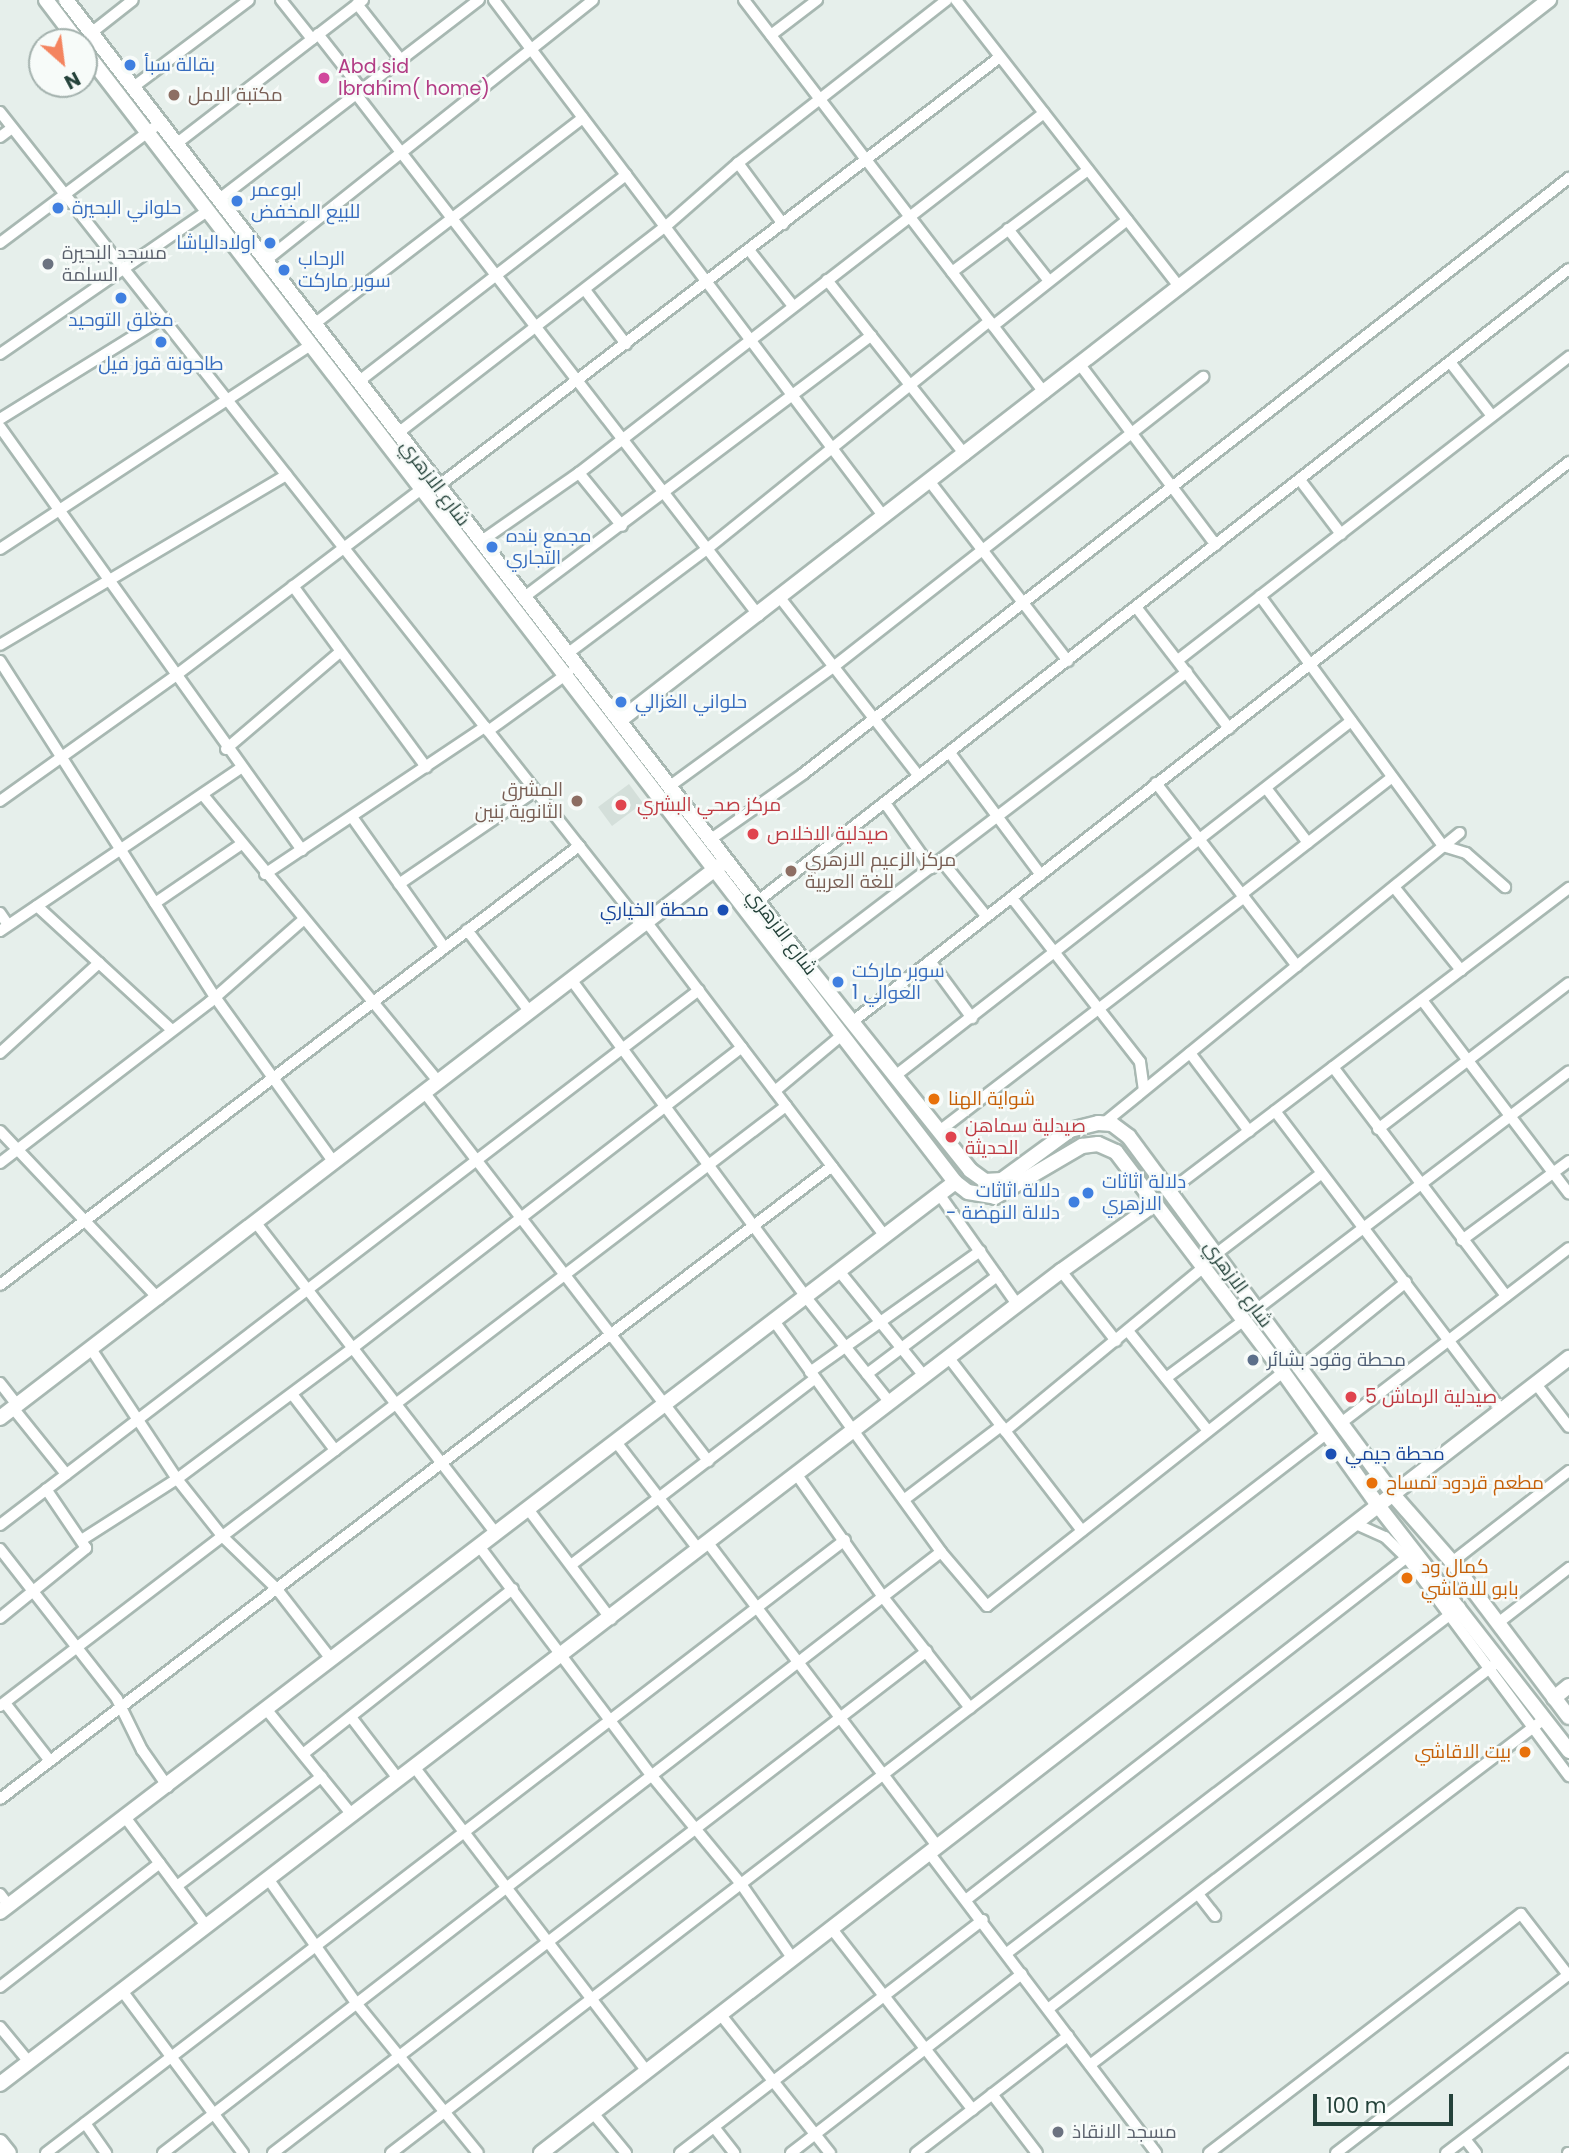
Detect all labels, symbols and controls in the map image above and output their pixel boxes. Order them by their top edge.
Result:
north arrow [28,28,98,98]
place label: بقالة سبأ [144,54,215,76]
place label: Abd sid Ibrahim( home) [338,56,490,100]
marker: بقالة سبأ [122,57,138,73]
text: N [60,65,85,95]
marker: Abd sid Ibrahim( home) [316,70,332,86]
place label: مكتبة الامل [188,84,283,106]
marker: مكتبة الامل [166,87,182,103]
place label: ابوعمر للبيع المخفض [251,179,360,223]
marker: ابوعمر للبيع المخفض [229,193,245,209]
place label: حلواني البحيرة [72,197,181,219]
marker: حلواني البحيرة [50,200,66,216]
place label: اولادالباشا [176,232,256,254]
marker: اولادالباشا [262,235,278,251]
place label: مسجد البحيرة السلمة [62,242,167,286]
place label: الرحاب سوبر ماركت [298,248,391,292]
marker: مسجد البحيرة السلمة [40,256,56,272]
marker: الرحاب سوبر ماركت [276,262,292,278]
marker: مغلق التوحيد [113,290,129,306]
place label: مغلق التوحيد [68,309,174,331]
marker: طاحونة قوز فيل [153,334,169,350]
place label: طاحونة قوز فيل [98,353,224,375]
street label: شارع الازهري [395,435,475,531]
place label: مجمع بنده التجاري [506,525,591,569]
marker: مجمع بنده التجاري [484,539,500,555]
place label: حلواني الغزالي [635,691,747,713]
marker: حلواني الغزالي [613,694,629,710]
place label: المشرق الثانوية بنين [475,779,563,823]
marker: المشرق الثانوية بنين [569,793,585,809]
place label: مركز صحي البشري [637,794,781,816]
marker: مركز صحي البشري [611,795,631,815]
place label: صيدلية الاخلاص [767,823,888,845]
marker: صيدلية الاخلاص [745,826,761,842]
place label: مركز الزعيم الازهري للغة العربية [805,849,956,893]
marker: مركز الزعيم الازهري للغة العربية [783,863,799,879]
street label: شارع الازهري [742,884,822,980]
place label: محطة الخياري [600,899,709,921]
marker: محطة الخياري [715,902,731,918]
place label: سوبر ماركت العوالي 1 [852,960,945,1004]
marker: سوبر ماركت العوالي 1 [830,974,846,990]
place label: شواية الهنا [948,1088,1035,1110]
marker: شواية الهنا [926,1091,942,1107]
place label: صيدلية سماهن الحديثة [965,1115,1086,1159]
marker: صيدلية سماهن الحديثة [943,1129,959,1145]
place label: دلالة اثاثات الازهري [1102,1171,1186,1215]
place label: دلالة اثاثات - دلالة النهضة [946,1180,1060,1224]
marker: دلالة اثاثات الازهري [1080,1185,1096,1201]
marker: دلالة اثاثات - دلالة النهضة [1066,1194,1082,1210]
street label: شارع الازهري [1199,1236,1277,1332]
place label: محطة وقود بشائر [1267,1349,1406,1371]
marker: محطة وقود بشائر [1245,1352,1261,1368]
place label: صيدلية الرماش 5 [1365,1386,1497,1408]
marker: صيدلية الرماش 5 [1343,1389,1359,1405]
place label: محطة جيمي [1345,1443,1445,1465]
marker: محطة جيمي [1323,1446,1339,1462]
place label: مطعم قردود تمساح [1386,1472,1544,1494]
marker: مطعم قردود تمساح [1364,1475,1380,1491]
place label: كمال ود بابو للاقاشي [1421,1556,1519,1600]
marker: كمال ود بابو للاقاشي [1399,1570,1415,1586]
place label: بيت الاقاشي [1415,1741,1511,1763]
marker: بيت الاقاشي [1517,1744,1533,1760]
scale bar [1317,2080,1457,2124]
text: 100 m [1326,2091,1386,2120]
place label: مسجد الانقاذ [1072,2121,1177,2143]
marker: مسجد الانقاذ [1050,2124,1066,2140]

